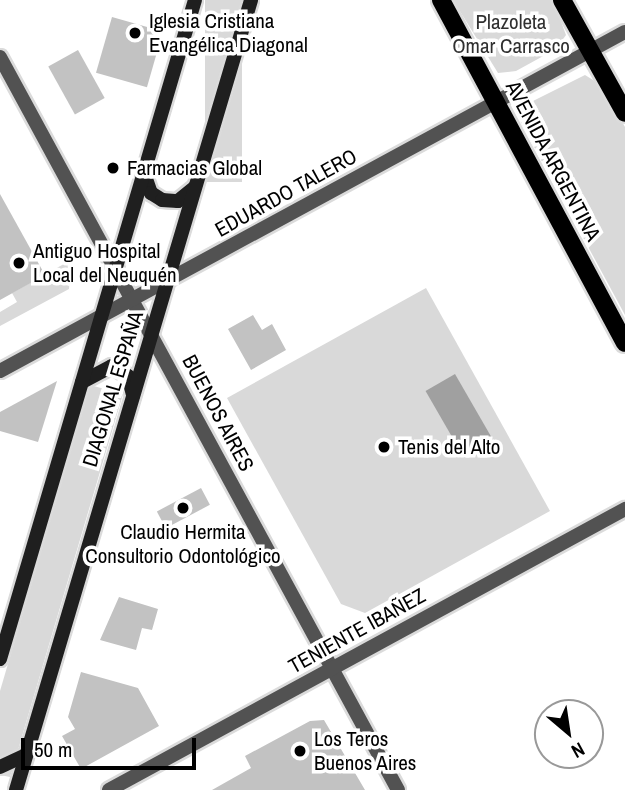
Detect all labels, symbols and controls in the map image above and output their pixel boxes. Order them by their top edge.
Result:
place label: Iglesia Cristiana Evangélica Diagonal [149,8,308,58]
park label: Plazoleta Omar Carrasco [452,9,570,59]
marker: Iglesia Cristiana Evangélica Diagonal [127,25,143,41]
street label: AVENIDA ARGENTINA [500,76,606,246]
street label: EDUARDO TALERO [211,144,361,242]
place label: Farmacias Global [127,155,262,181]
marker: Farmacias Global [105,160,121,176]
place label: Antiguo Hospital Local del Neuquén [33,238,177,288]
marker: Antiguo Hospital Local del Neuquén [11,255,27,271]
street label: DIAGONAL ESPAÑA [77,308,149,470]
street label: BUENOS AIRES [177,350,259,476]
place label: Tenis del Alto [398,434,501,460]
marker: Tenis del Alto [376,439,392,455]
marker: Claudio Hermita Consultorio Odontológico [175,500,191,516]
place label: Claudio Hermita Consultorio Odontológico [85,519,281,569]
street label: TENIENTE IBAÑEZ [284,583,430,679]
north arrow [534,699,604,769]
scale bar [24,724,200,768]
place label: Los Teros Buenos Aires [314,726,417,776]
text: 50 m [34,735,72,764]
text: N [567,737,589,765]
marker: Los Teros Buenos Aires [292,743,308,759]

